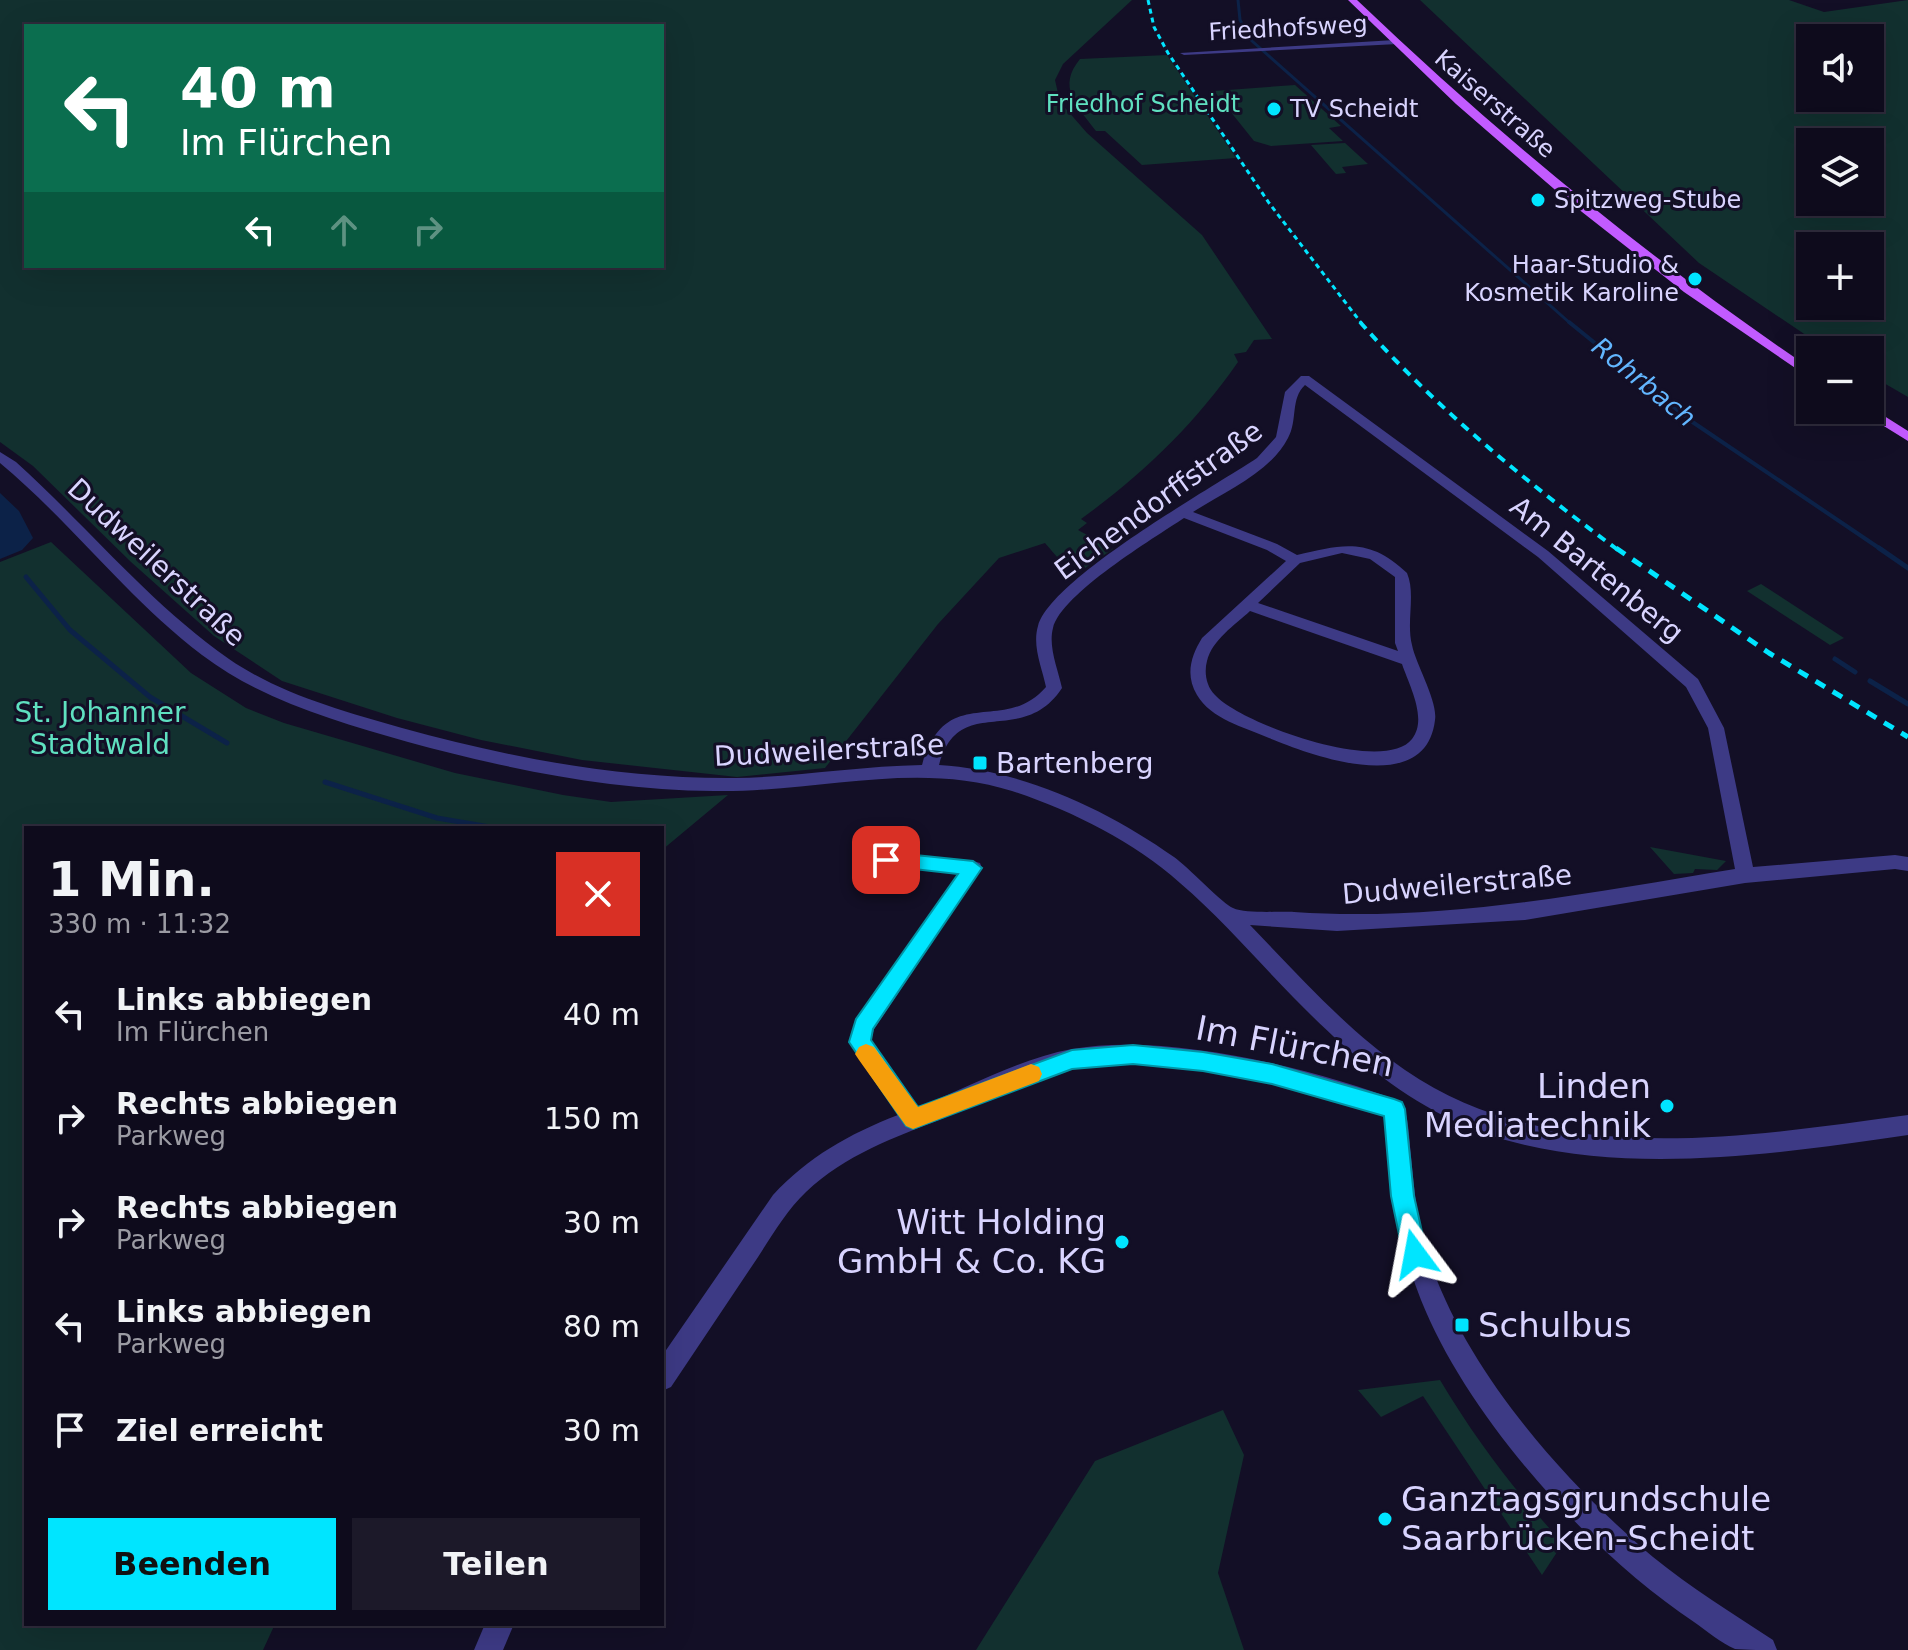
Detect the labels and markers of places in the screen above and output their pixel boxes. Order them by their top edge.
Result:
place label: TV Scheidt [1289,95,1418,123]
marker: TV Scheidt [1265,100,1283,118]
place label: Spitzweg-Stube [1554,186,1741,214]
marker: Spitzweg-Stube [1529,191,1547,209]
place label: Haar-Studio & Kosmetik Karoline [1464,251,1679,307]
marker: Haar-Studio & Kosmetik Karoline [1686,270,1704,288]
place label: Bartenberg [996,747,1154,780]
marker: Bartenberg [971,754,989,772]
pin [852,826,920,894]
place label: Linden Mediatechnik [1424,1066,1651,1145]
marker: Linden Mediatechnik [1658,1097,1676,1115]
place label: Witt Holding GmbH & Co. KG [837,1202,1106,1281]
marker: Witt Holding GmbH & Co. KG [1113,1233,1131,1251]
place label: Schulbus [1478,1305,1632,1345]
marker: Schulbus [1453,1316,1471,1334]
place label: Ganztagsgrundschule Saarbrücken-Scheidt [1401,1479,1771,1558]
marker: Ganztagsgrundschule Saarbrücken-Scheidt [1376,1510,1394,1528]

